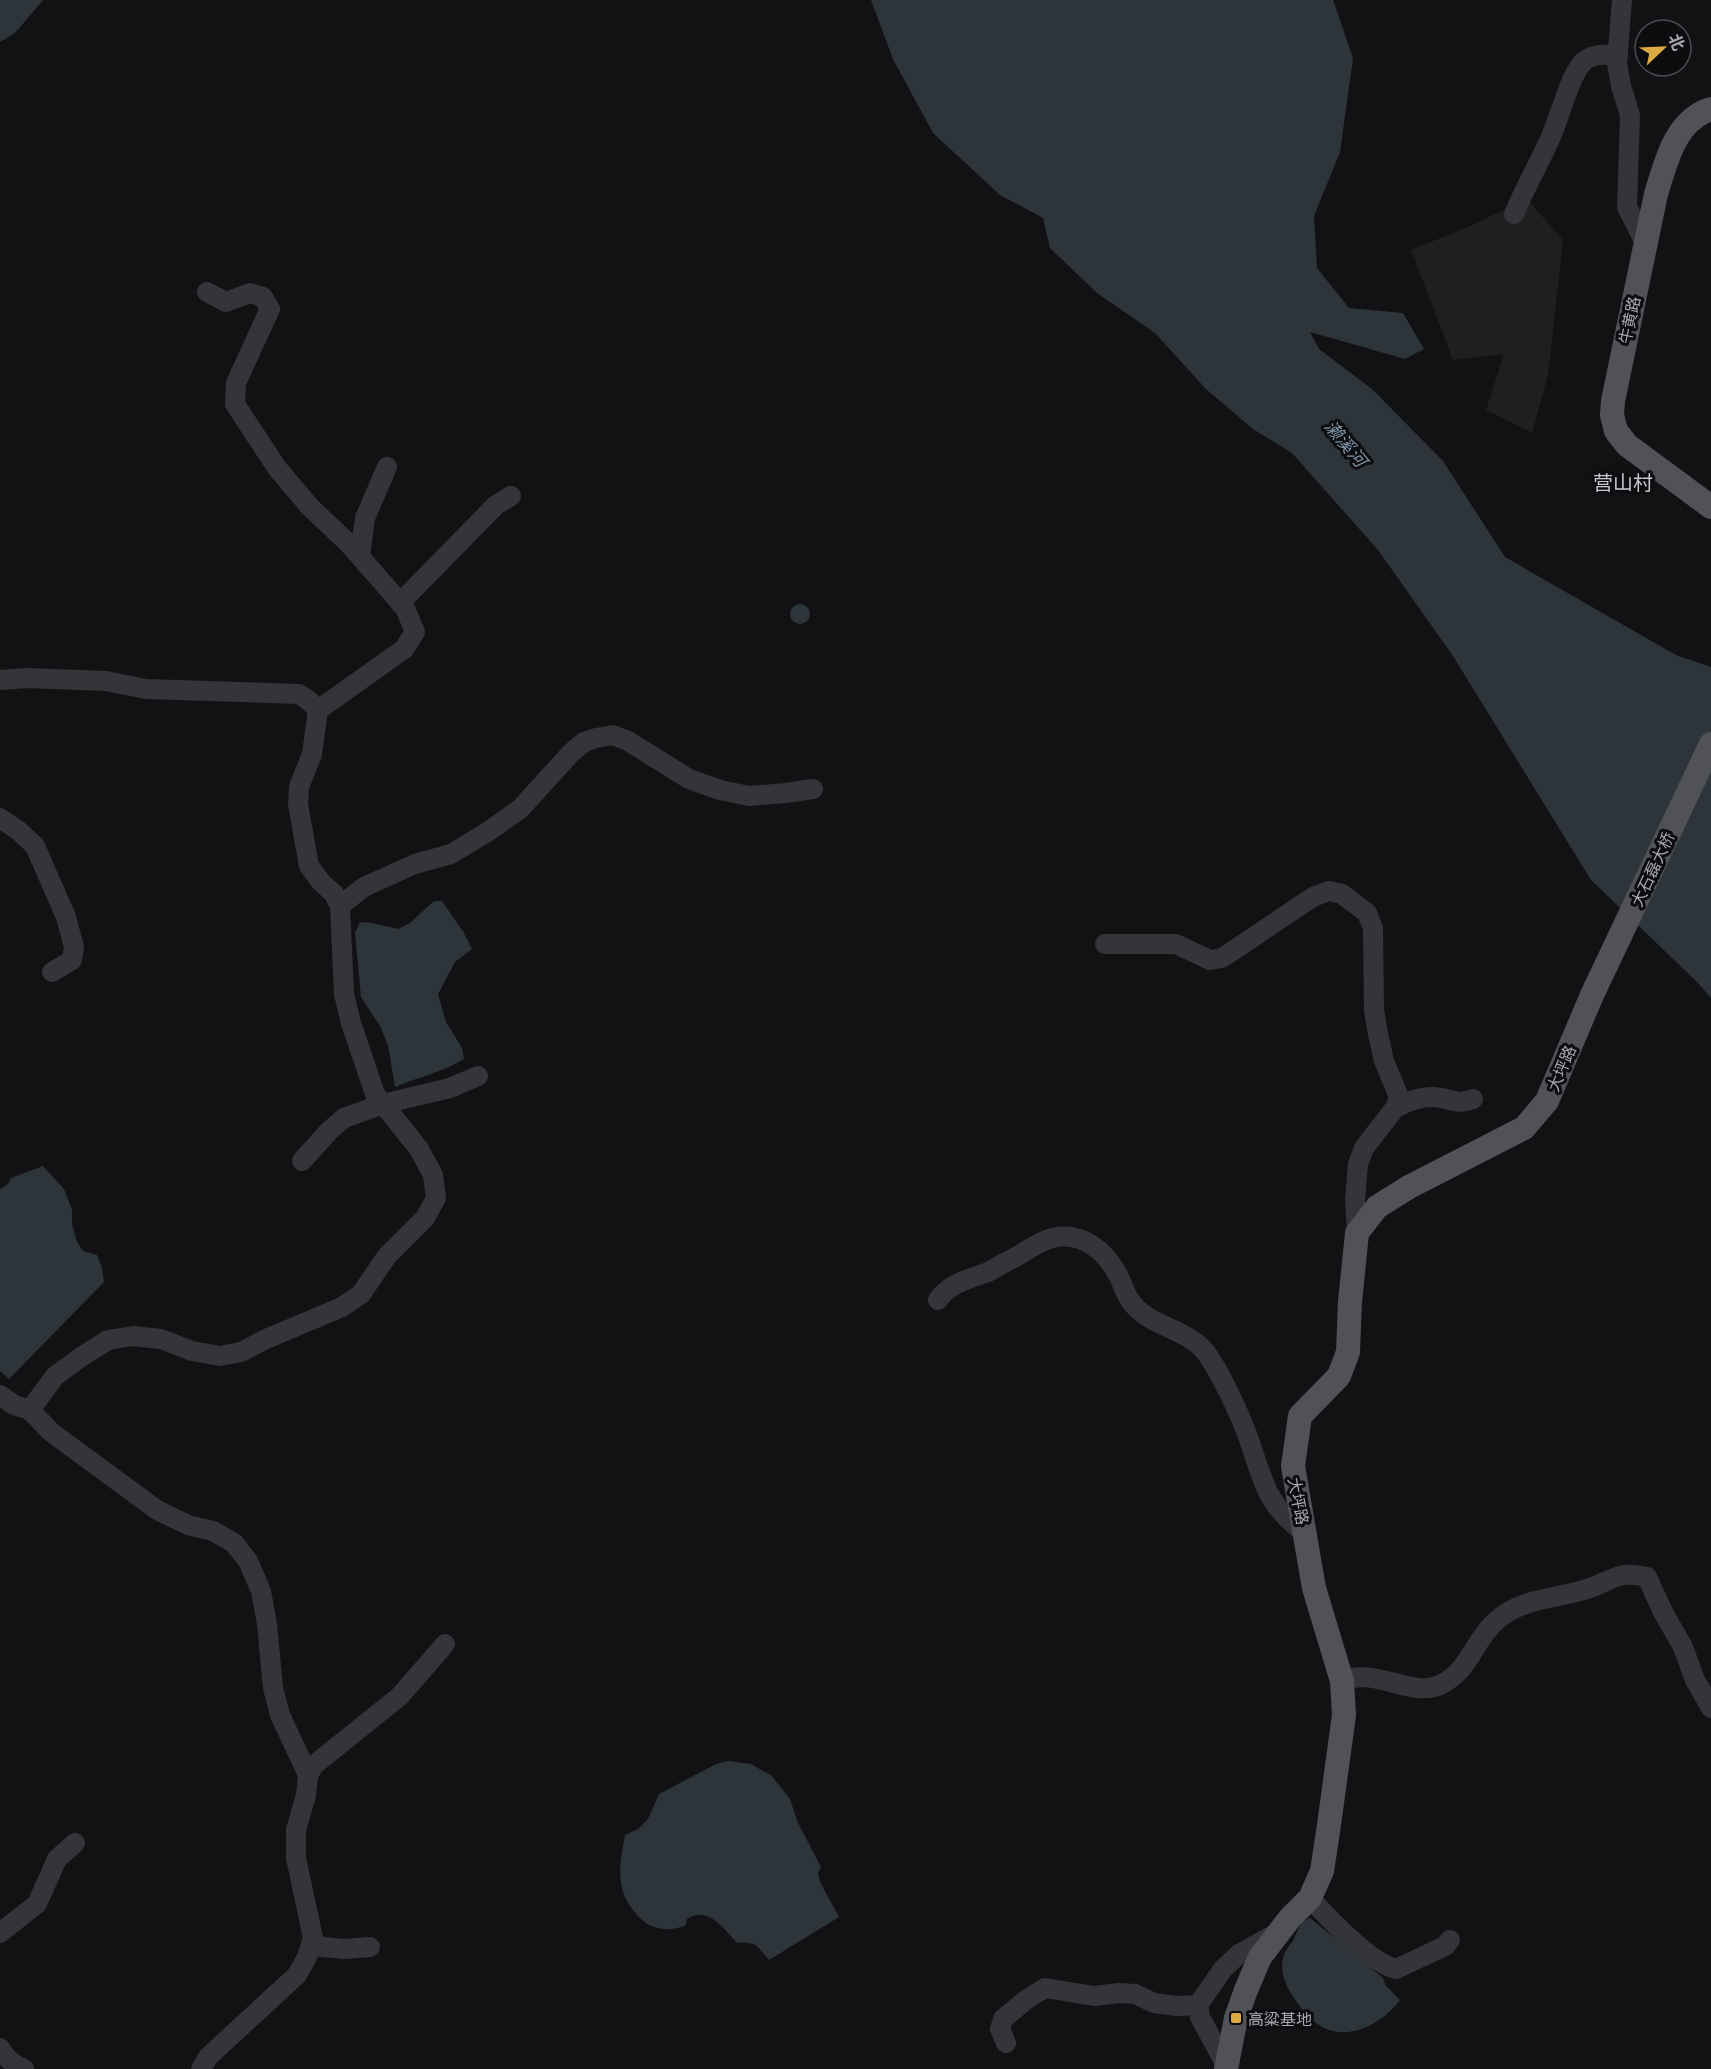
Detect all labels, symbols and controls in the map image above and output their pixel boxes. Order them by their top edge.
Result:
north arrow [1633,18,1693,78]
text: 北 [1665,31,1689,53]
street label: 牛黄路 [1615,295,1643,345]
water label: 濑溪河 [1320,415,1374,473]
district label: 营山村 [1593,470,1653,494]
street label: 大石磊大桥 [1626,829,1678,909]
street label: 大坪路 [1543,1042,1579,1094]
street label: 大坪路 [1285,1476,1313,1526]
place label: 高粱基地 [1248,2009,1312,2028]
marker: 高粱基地 [1229,2011,1243,2025]

